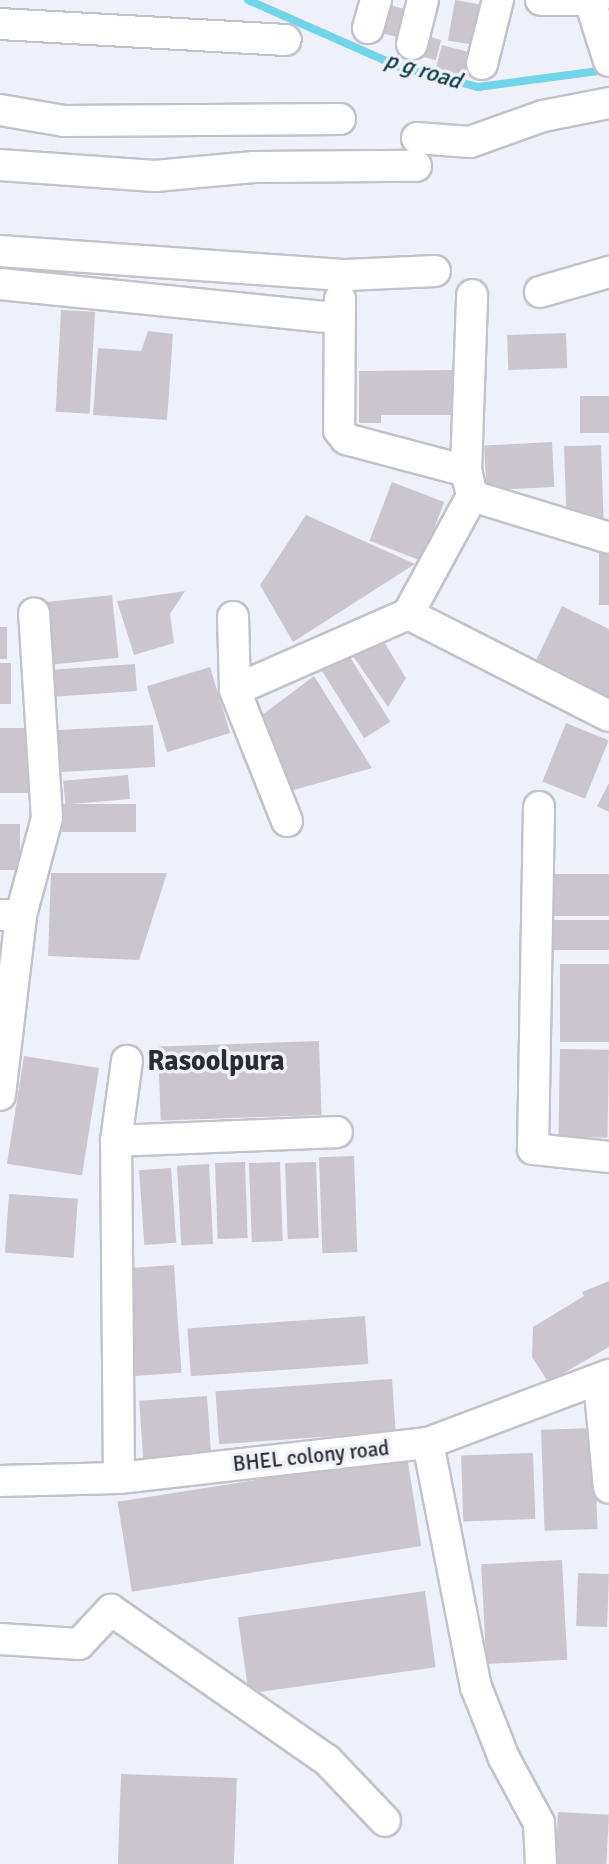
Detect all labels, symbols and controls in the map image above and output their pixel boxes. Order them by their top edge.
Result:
water label: p g road [382,46,464,96]
district label: Rasoolpura [147,1044,285,1078]
street label: BHEL colony road [232,1435,390,1477]

